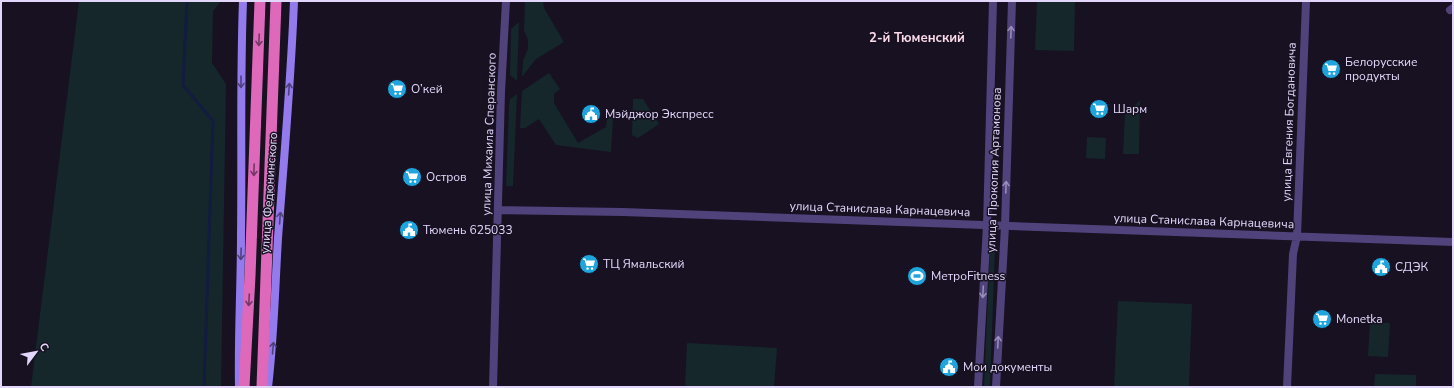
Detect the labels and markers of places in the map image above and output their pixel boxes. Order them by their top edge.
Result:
place label: Белорусские продукты [1345,54,1418,84]
supermarket icon: Белорусские продукты [1320,58,1342,80]
supermarket icon: О’кей [386,78,408,100]
place label: О’кей [411,81,443,97]
supermarket icon: Шарм [1088,98,1110,120]
place label: Шарм [1113,101,1147,117]
public building icon: Мэйджор Экспресс [580,103,602,125]
place label: Мэйджор Экспресс [605,106,714,122]
supermarket icon: Остров [401,166,423,188]
place label: Остров [426,169,467,185]
public building icon: Тюмень 625033 [398,219,420,241]
place label: Тюмень 625033 [423,222,513,238]
supermarket icon: ТЦ Ямальский [578,253,600,275]
place label: ТЦ Ямальский [603,256,685,272]
public building icon: СДЭК [1370,256,1392,278]
place label: СДЭК [1395,259,1428,275]
sports icon: МетроFitness [906,265,928,287]
place label: МетроFitness [931,268,1006,284]
supermarket icon: Monetka [1311,308,1333,330]
place label: Monetka [1336,311,1383,327]
public building icon: Мои документы [938,356,960,378]
place label: Мои документы [963,359,1052,375]

